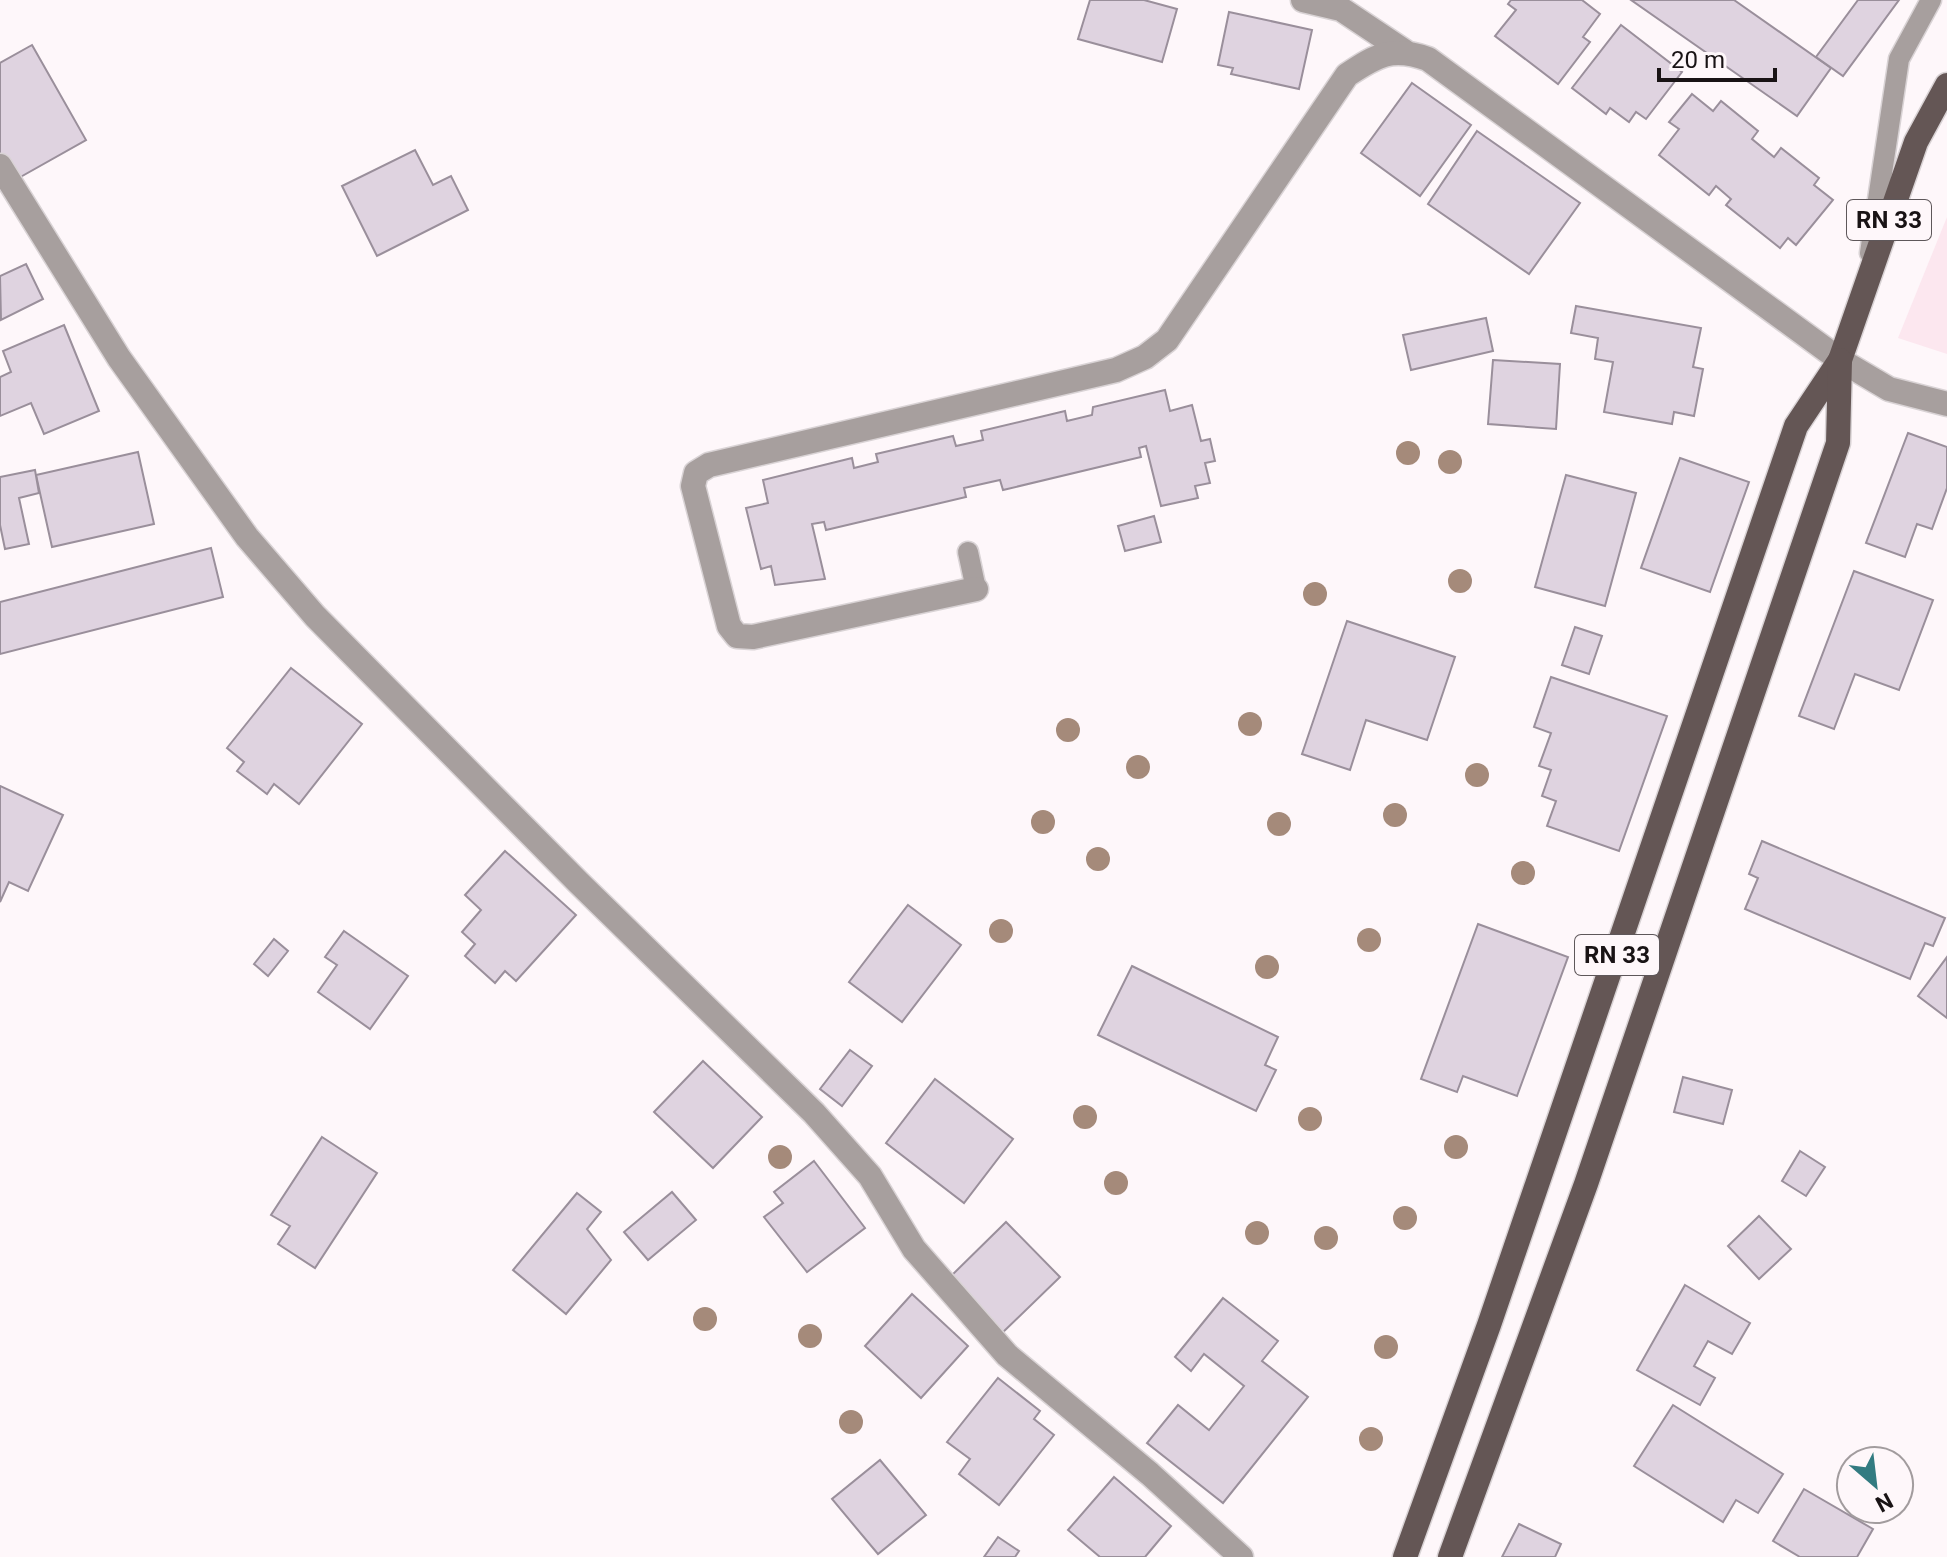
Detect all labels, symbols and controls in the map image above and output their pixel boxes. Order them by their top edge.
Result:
scale bar [1659,32,1775,82]
text: 20 m [1671,46,1725,74]
road number: RN 33 [1847,200,1931,240]
road number: RN 33 [1575,935,1659,975]
north arrow [1835,1445,1915,1525]
text: N [1871,1488,1897,1517]

